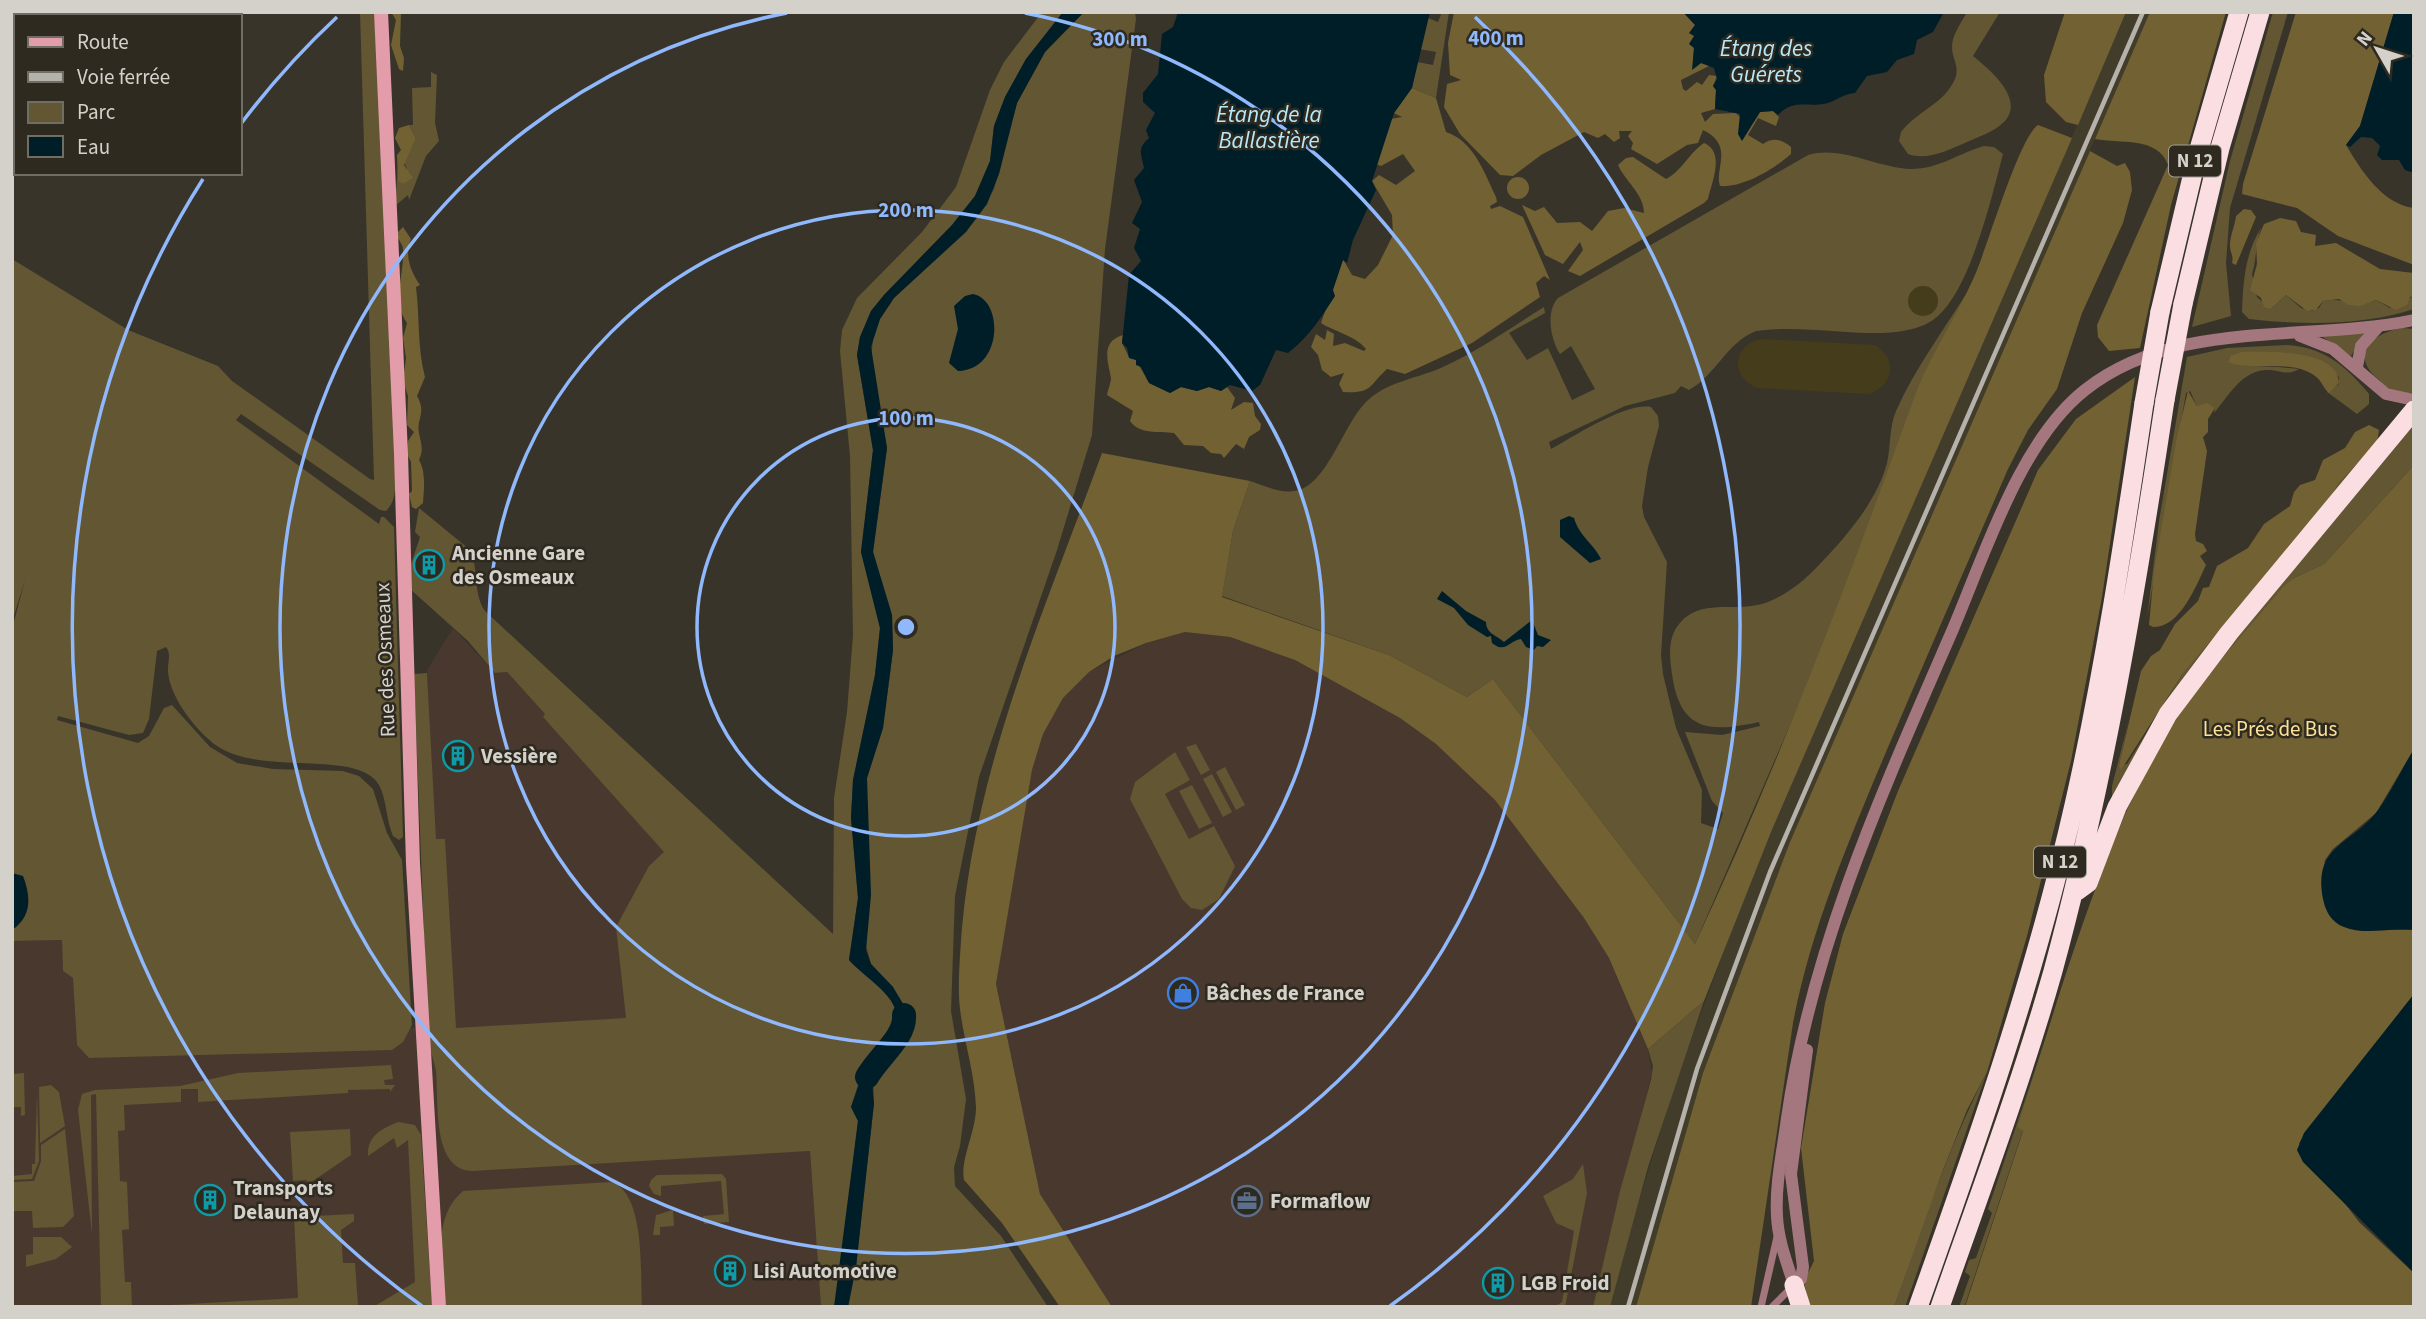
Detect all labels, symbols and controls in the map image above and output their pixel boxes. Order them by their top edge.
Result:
legend [14,14,242,175]
north arrow [2342,14,2412,84]
text: 400 m [1468,23,1524,53]
text: 300 m [1092,24,1148,54]
text: N [2350,26,2379,53]
text: Route [77,27,129,57]
water label: Étang des Guérets [1720,32,1812,91]
text: Voie ferrée [77,62,170,92]
text: Parc [77,97,116,127]
water label: Étang de la Ballastière [1216,98,1322,157]
text: Eau [77,132,110,162]
road number: N 12 [2169,146,2221,176]
text: 200 m [878,195,934,225]
text: 100 m [878,403,934,433]
place label: Ancienne Gare des Osmeaux [451,538,585,592]
building icon: Ancienne Gare des Osmeaux [412,548,446,582]
street label: Rue des Osmeaux [367,582,403,738]
centre of rings [894,615,918,639]
park label: Les Prés de Bus [2203,714,2337,744]
building icon: Vessière [441,739,475,773]
place label: Vessière [480,741,558,771]
road number: N 12 [2034,846,2086,877]
shop icon: Bâches de France [1166,976,1200,1010]
place label: Bâches de France [1206,978,1365,1008]
place label: Transports Delaunay [233,1173,333,1227]
building icon: Transports Delaunay [193,1183,227,1217]
office icon: Formaflow [1230,1184,1264,1218]
place label: Formaflow [1270,1186,1371,1216]
building icon: Lisi Automotive [713,1254,747,1288]
place label: Lisi Automotive [753,1256,897,1286]
building icon: LGB Froid [1481,1266,1515,1300]
place label: LGB Froid [1521,1268,1610,1298]

